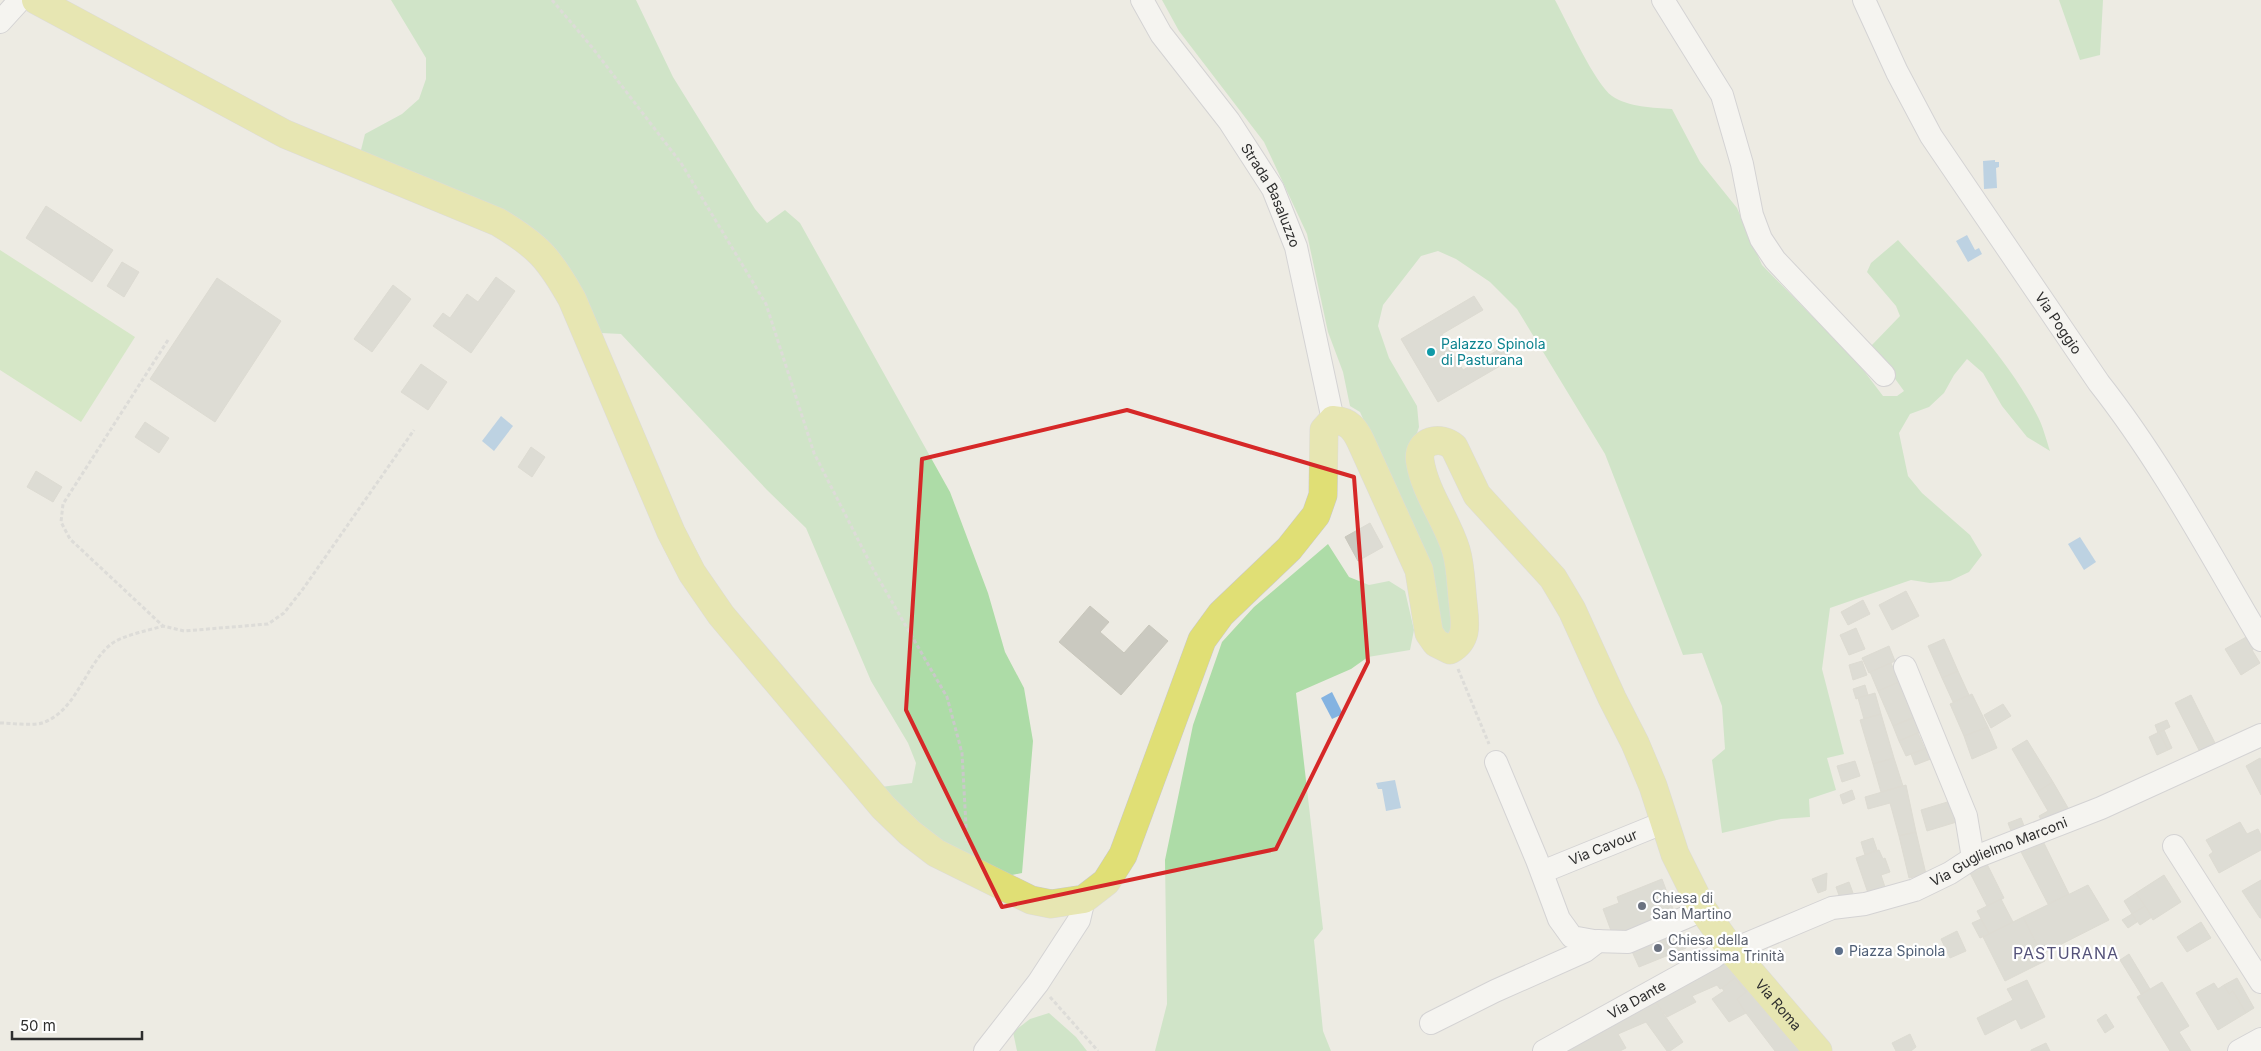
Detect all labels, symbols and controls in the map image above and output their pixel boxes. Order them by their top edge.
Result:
street label: Strada Basaluzzo [1238,140,1304,250]
street label: Via Poggio [2032,289,2086,357]
place label: Palazzo Spinola di Pasturana [1441,335,1546,368]
marker: Palazzo Spinola di Pasturana [1425,346,1437,358]
street label: Via Guglielmo Marconi [1927,813,2069,889]
street label: Via Cavour [1566,825,1640,868]
place label: Chiesa di San Martino [1652,889,1732,922]
marker: Chiesa di San Martino [1636,900,1648,912]
place label: Chiesa della Santissima Trinità [1668,931,1785,964]
marker: Chiesa della Santissima Trinità [1652,942,1664,954]
place label: Piazza Spinola [1849,942,1945,959]
district label: PASTURANA [2013,943,2119,963]
marker: Piazza Spinola [1833,945,1845,957]
street label: Via Roma [1752,975,1805,1034]
street label: Via Dante [1605,976,1669,1022]
scale bar [12,1008,142,1040]
text: 50 m [20,1016,56,1035]

